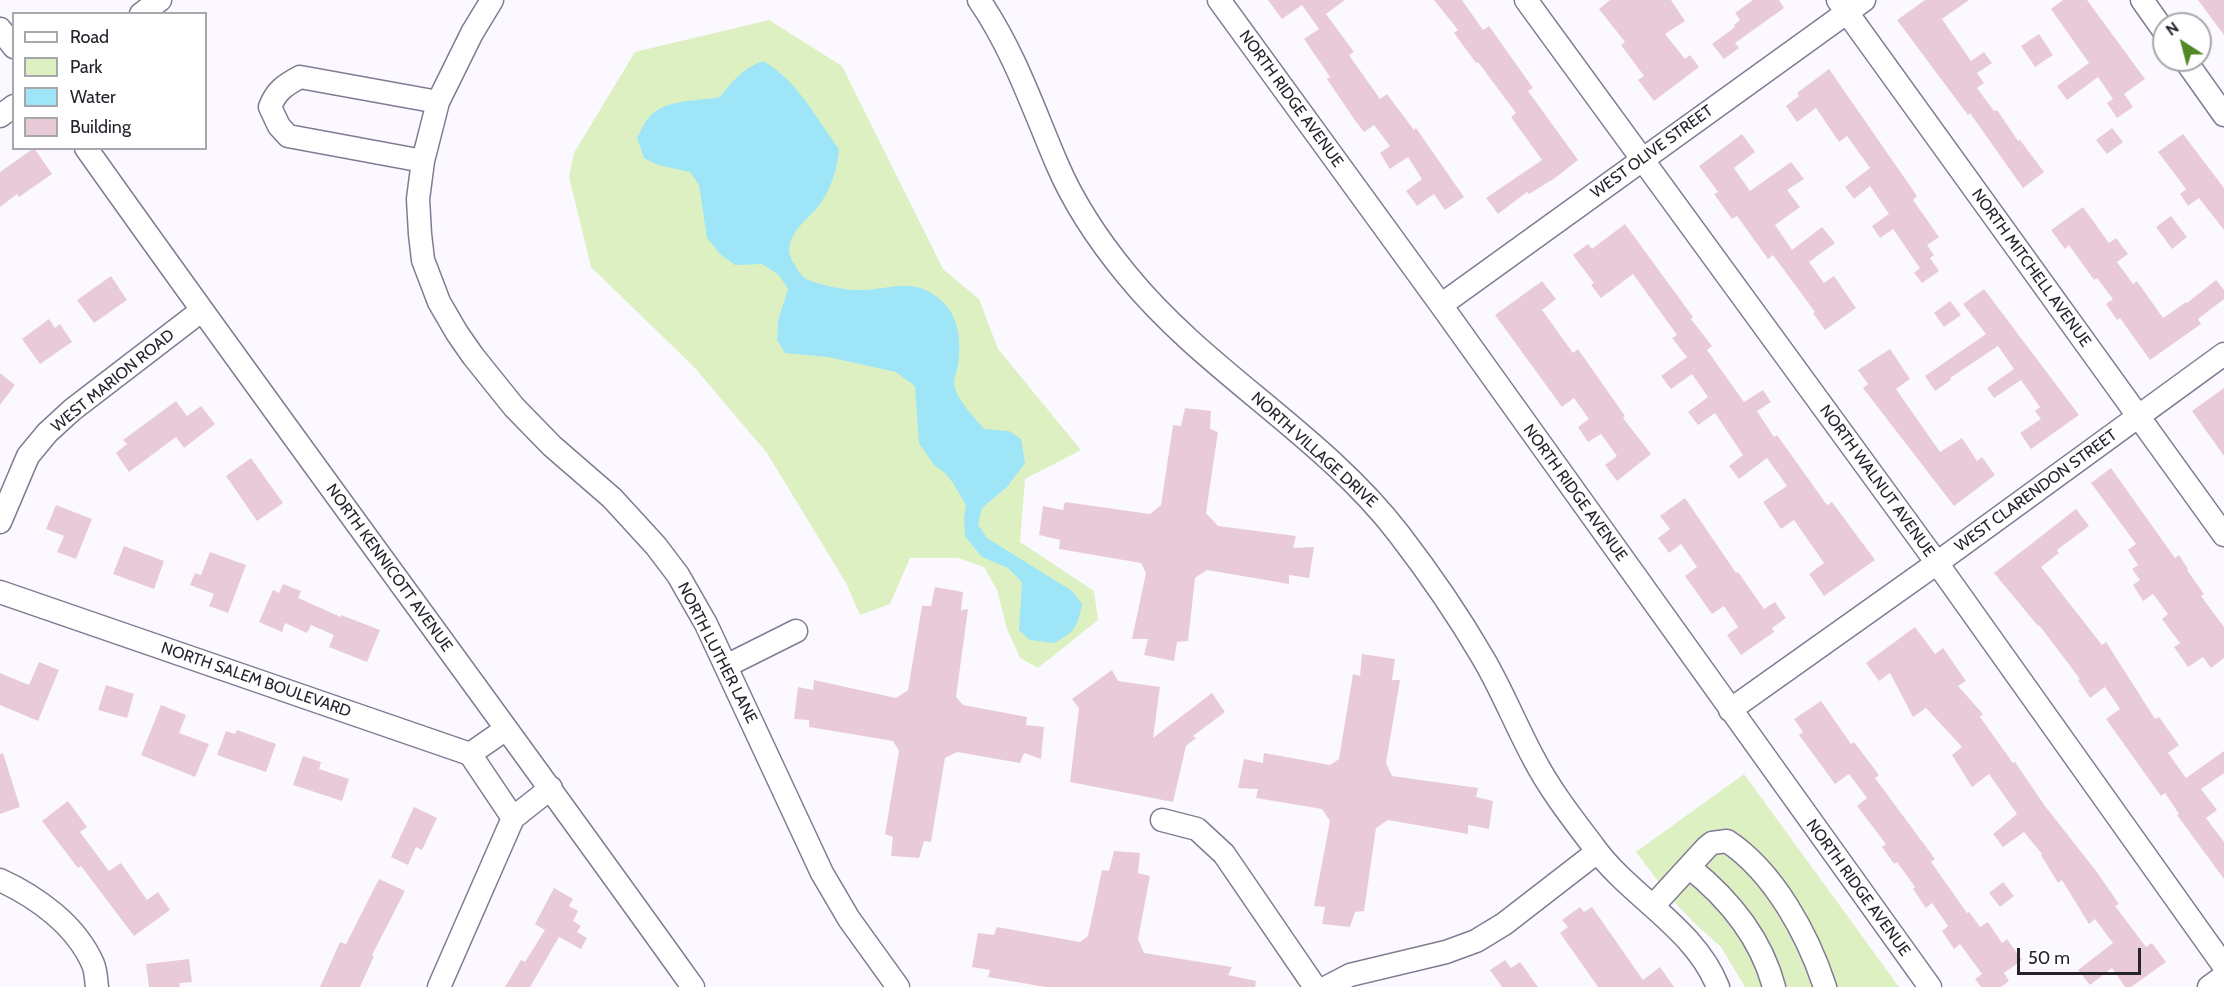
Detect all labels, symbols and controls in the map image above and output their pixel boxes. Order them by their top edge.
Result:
legend [12,12,207,150]
north arrow [2152,12,2212,72]
text: N [2162,18,2182,40]
text: Road [70,26,109,48]
street label: NORTH RIDGE AVENUE [1235,27,1347,171]
text: Park [70,56,102,78]
text: Water [70,86,116,108]
street label: WEST OLIVE STREET [1587,101,1717,203]
text: Building [70,116,131,138]
street label: NORTH MITCHELL AVENUE [1967,185,2095,351]
street label: WEST MARION ROAD [48,326,178,436]
street label: NORTH VILLAGE DRIVE [1247,388,1381,512]
street label: NORTH WALNUT AVENUE [1815,401,1939,561]
street label: NORTH RIDGE AVENUE [1519,421,1631,565]
street label: WEST CLARENDON STREET [1951,426,2121,556]
street label: NORTH KENNICOTT AVENUE [322,480,456,656]
street label: NORTH LUTHER LANE [673,579,761,727]
street label: NORTH SALEM BOULEVARD [159,638,353,722]
street label: NORTH RIDGE AVENUE [1802,816,1914,960]
scale bar [2020,936,2144,974]
text: 50 m [2028,947,2070,969]

